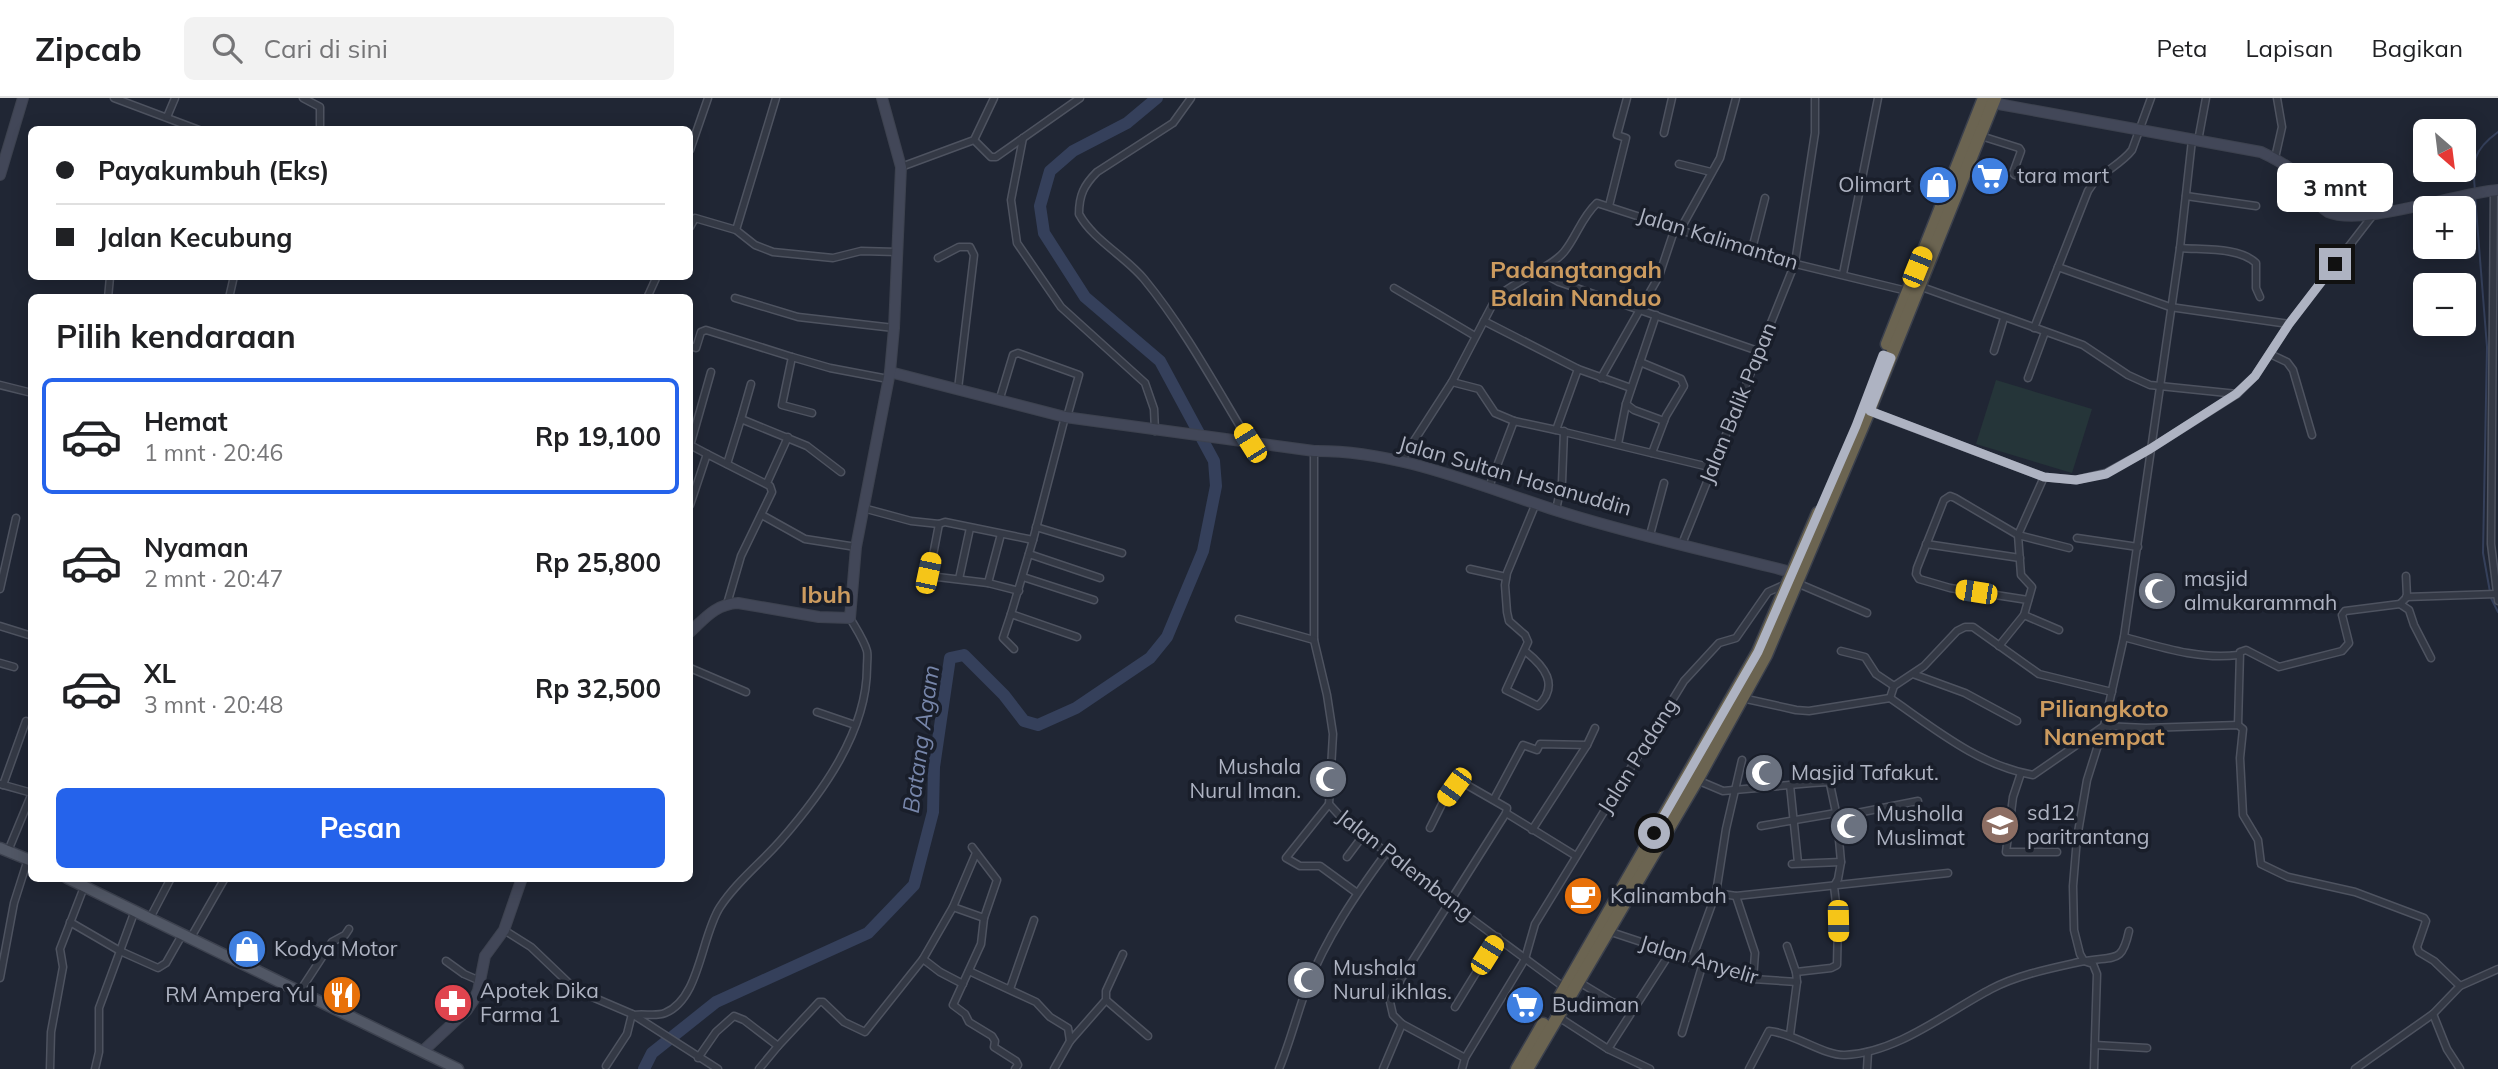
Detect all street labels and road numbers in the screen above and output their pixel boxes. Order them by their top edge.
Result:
street label: Jalan Kalimantan [1635,201,1802,275]
street label: Jalan Balik Papan [1693,318,1781,487]
street label: Jalan Sultan Hasanuddin [1396,429,1635,521]
street label: Jalan Padang [1591,693,1683,818]
street label: Jalan Palembang [1332,803,1479,925]
street label: Jalan Anyelir [1637,929,1762,990]

